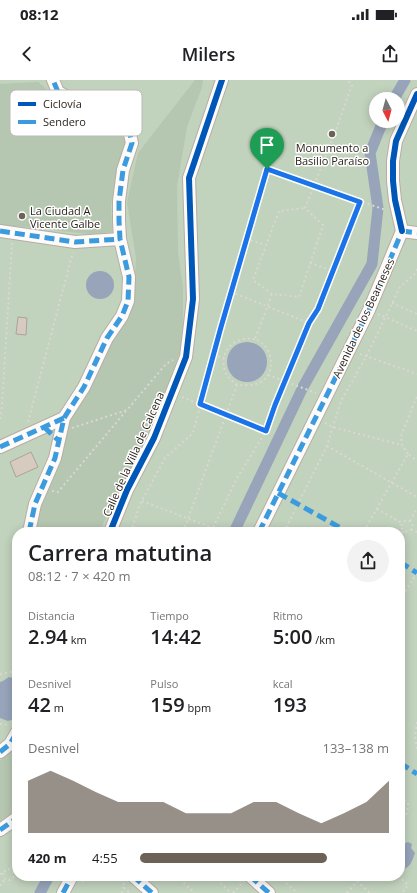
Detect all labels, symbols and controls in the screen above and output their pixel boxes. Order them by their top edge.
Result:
text: 08:12 [20,4,59,24]
text: Milers [182,42,235,66]
icon: back [16,43,38,65]
icon: share [379,43,401,65]
legend [10,90,142,136]
north arrow [369,92,405,128]
map controls [369,92,405,128]
text: Ciclovía [43,96,82,111]
text: Sendero [43,114,86,129]
pin [250,128,284,169]
marker: Monumento a Basilio Paraíso [327,129,337,139]
icon: arrive [256,134,278,156]
place label: Monumento a Basilio Paraíso [295,140,369,168]
place label: La Ciudad A Vicente Galbe [30,203,100,231]
marker: La Ciudad A Vicente Galbe [17,211,27,221]
street label: Avenida de los Bearneses [329,256,397,380]
street label: Calle de la Villa de Calcena [99,389,167,519]
text: Carrera matutina [28,537,212,567]
button: share [347,540,389,582]
text: 08:12 · 7 × 420 m [28,567,131,585]
text: Distancia [28,608,75,623]
text: Tiempo [150,608,189,623]
text: Ritmo [273,608,303,623]
text: 2.94 [28,623,68,650]
text: 14:42 [150,623,202,650]
text: 5:00 [273,623,312,650]
text: km [68,632,87,647]
text: /km [312,632,335,647]
text: Desnivel [28,676,71,691]
text: Pulso [150,676,178,691]
text: kcal [273,676,293,691]
text: 42 [28,691,51,718]
text: 159 [150,691,185,718]
text: 193 [273,691,307,718]
text: m [51,700,64,715]
text: bpm [185,700,211,715]
text: Desnivel [28,739,79,757]
text: 133–138 m [322,739,389,757]
text: 420 m [28,849,66,867]
text: 4:55 [92,849,118,867]

